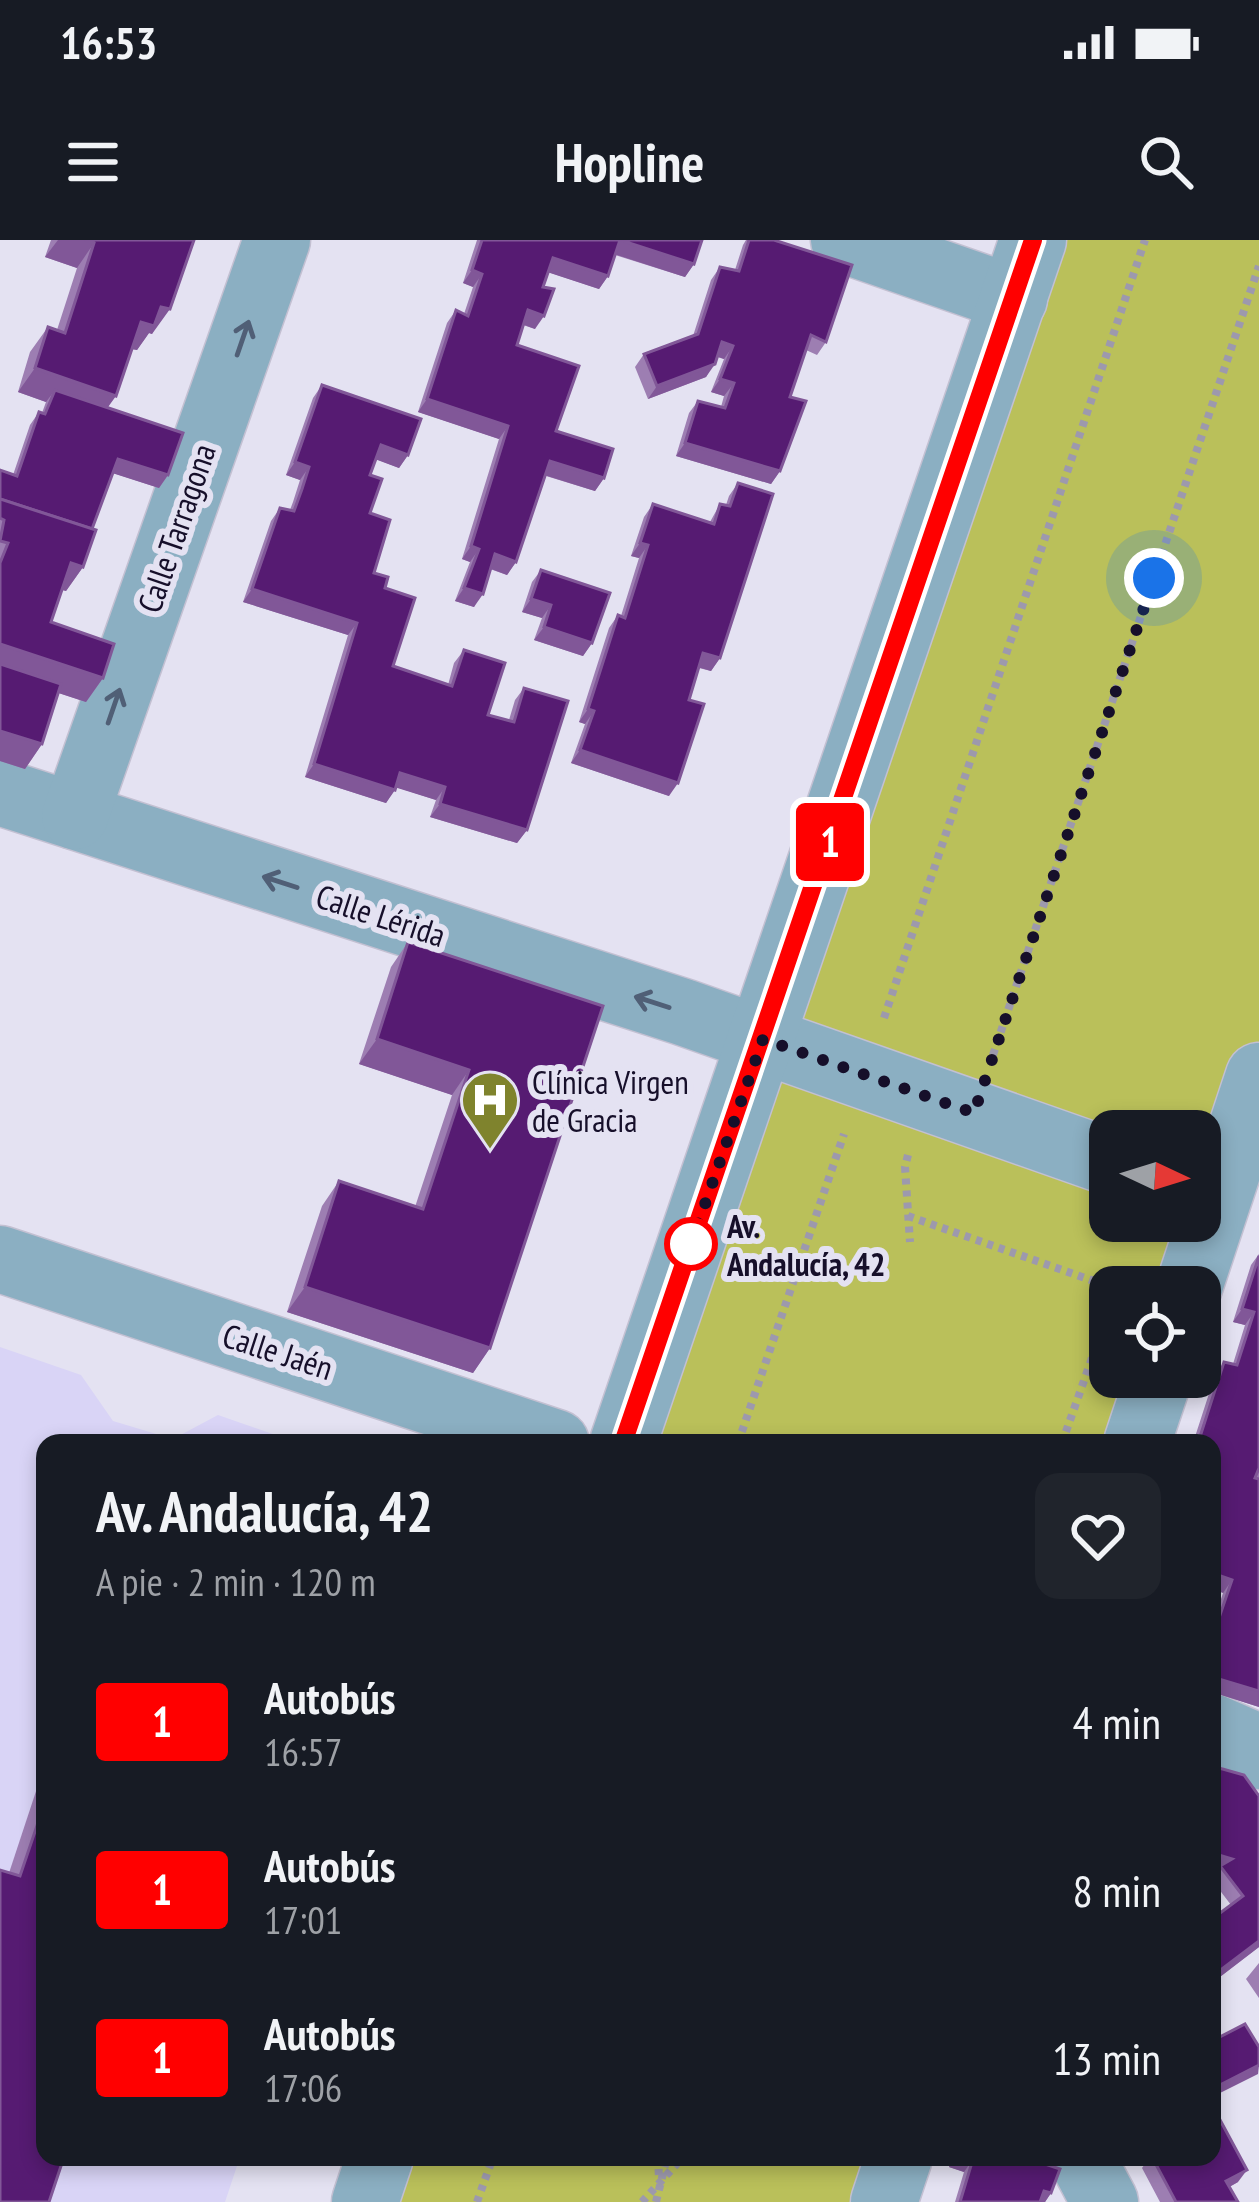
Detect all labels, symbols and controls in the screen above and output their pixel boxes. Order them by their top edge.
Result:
text: 16:53 [60,13,157,71]
text: Hopline [555,127,704,197]
icon: menu [60,129,126,195]
icon: search [1133,129,1199,195]
one-way arrow [234,320,255,357]
street label: Calle Tarragona [127,438,225,618]
your location [1124,548,1184,608]
one-way arrow [105,688,126,725]
line badge: 1 [791,803,869,881]
text: 1 [820,814,840,869]
one-way arrow [262,870,300,892]
street label: Calle Lérida [311,874,451,956]
one-way arrow [634,990,672,1012]
place label: Clínica Virgen de Gracia [532,1060,689,1141]
hospital icon: Clínica Virgen de Gracia [459,1069,521,1151]
north arrow [1089,1110,1221,1242]
map controls [1089,1110,1221,1398]
place label: Av. Andalucía, 42 [726,1204,885,1285]
marker: Av. Andalucía, 42 [666,1219,716,1269]
button: locate [1089,1266,1221,1398]
street label: Calle Jaén [218,1313,338,1389]
button: heart [1035,1473,1161,1599]
text: Av. Andalucía, 42 [96,1474,433,1548]
text: A pie · 2 min · 120 m [96,1556,376,1607]
text: Autobús [264,1668,396,1726]
text: 4 min [1072,1693,1161,1751]
text: 1 [152,1694,172,1749]
text: 16:57 [264,1726,342,1777]
text: Autobús [264,1836,396,1894]
text: 8 min [1072,1861,1161,1919]
text: 1 [152,1862,172,1917]
text: 17:01 [264,1894,342,1945]
text: Autobús [264,2004,396,2062]
text: 13 min [1052,2029,1161,2087]
text: 1 [152,2030,172,2085]
text: 17:06 [264,2062,342,2113]

